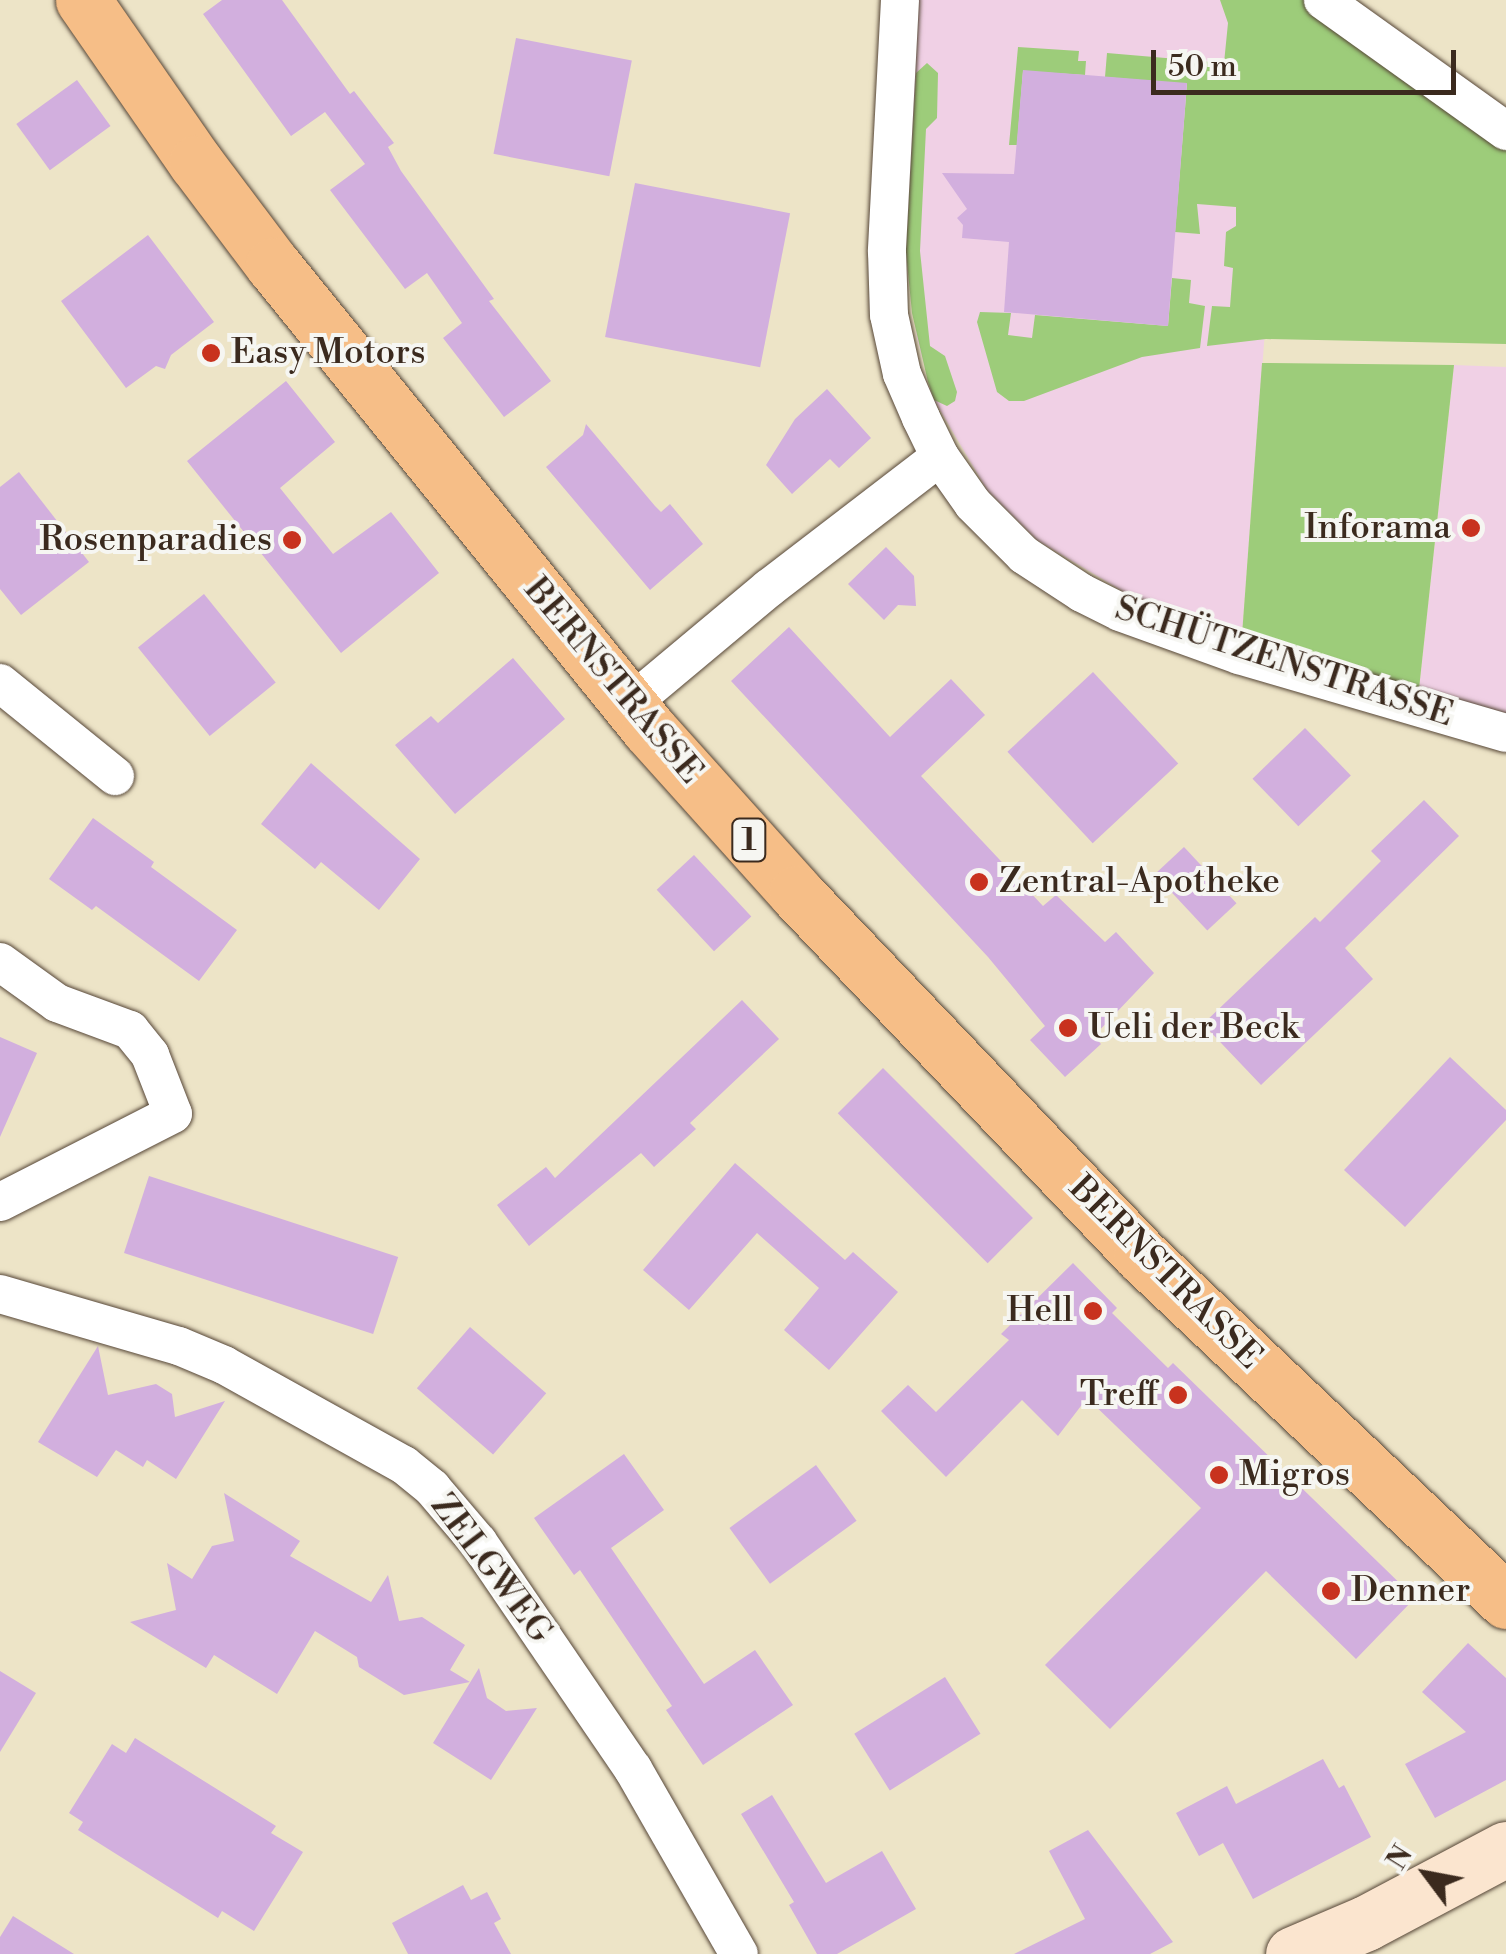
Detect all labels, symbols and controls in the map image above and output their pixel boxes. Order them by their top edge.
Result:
scale bar [1156,30,1461,92]
text: 50 m [1168,48,1237,86]
place label: Easy Motors [231,332,426,374]
marker: Easy Motors [200,342,222,364]
place label: Inforama [1304,507,1451,549]
marker: Inforama [1460,517,1482,539]
place label: Rosenparadies [39,519,272,561]
marker: Rosenparadies [281,529,303,551]
street label: BERNSTRASSE [515,570,711,792]
street label: SCHÜTZENSTRASSE [1110,588,1458,736]
road number: 1 [729,813,769,867]
place label: Zentral-Apotheke [999,861,1280,903]
marker: Zentral-Apotheke [968,871,990,893]
place label: Ueli der Beck [1088,1007,1299,1049]
marker: Ueli der Beck [1057,1017,1079,1039]
street label: BERNSTRASSE [1060,1168,1270,1378]
place label: Hell [1007,1290,1073,1332]
marker: Hell [1082,1300,1104,1322]
place label: Treff [1080,1374,1158,1416]
marker: Treff [1167,1384,1189,1406]
place label: Migros [1239,1454,1350,1496]
marker: Migros [1208,1464,1230,1486]
street label: ZELGWEG [421,1486,561,1652]
place label: Denner [1351,1570,1470,1612]
marker: Denner [1320,1580,1342,1602]
north arrow [1376,1824,1476,1924]
text: N [1379,1839,1421,1877]

